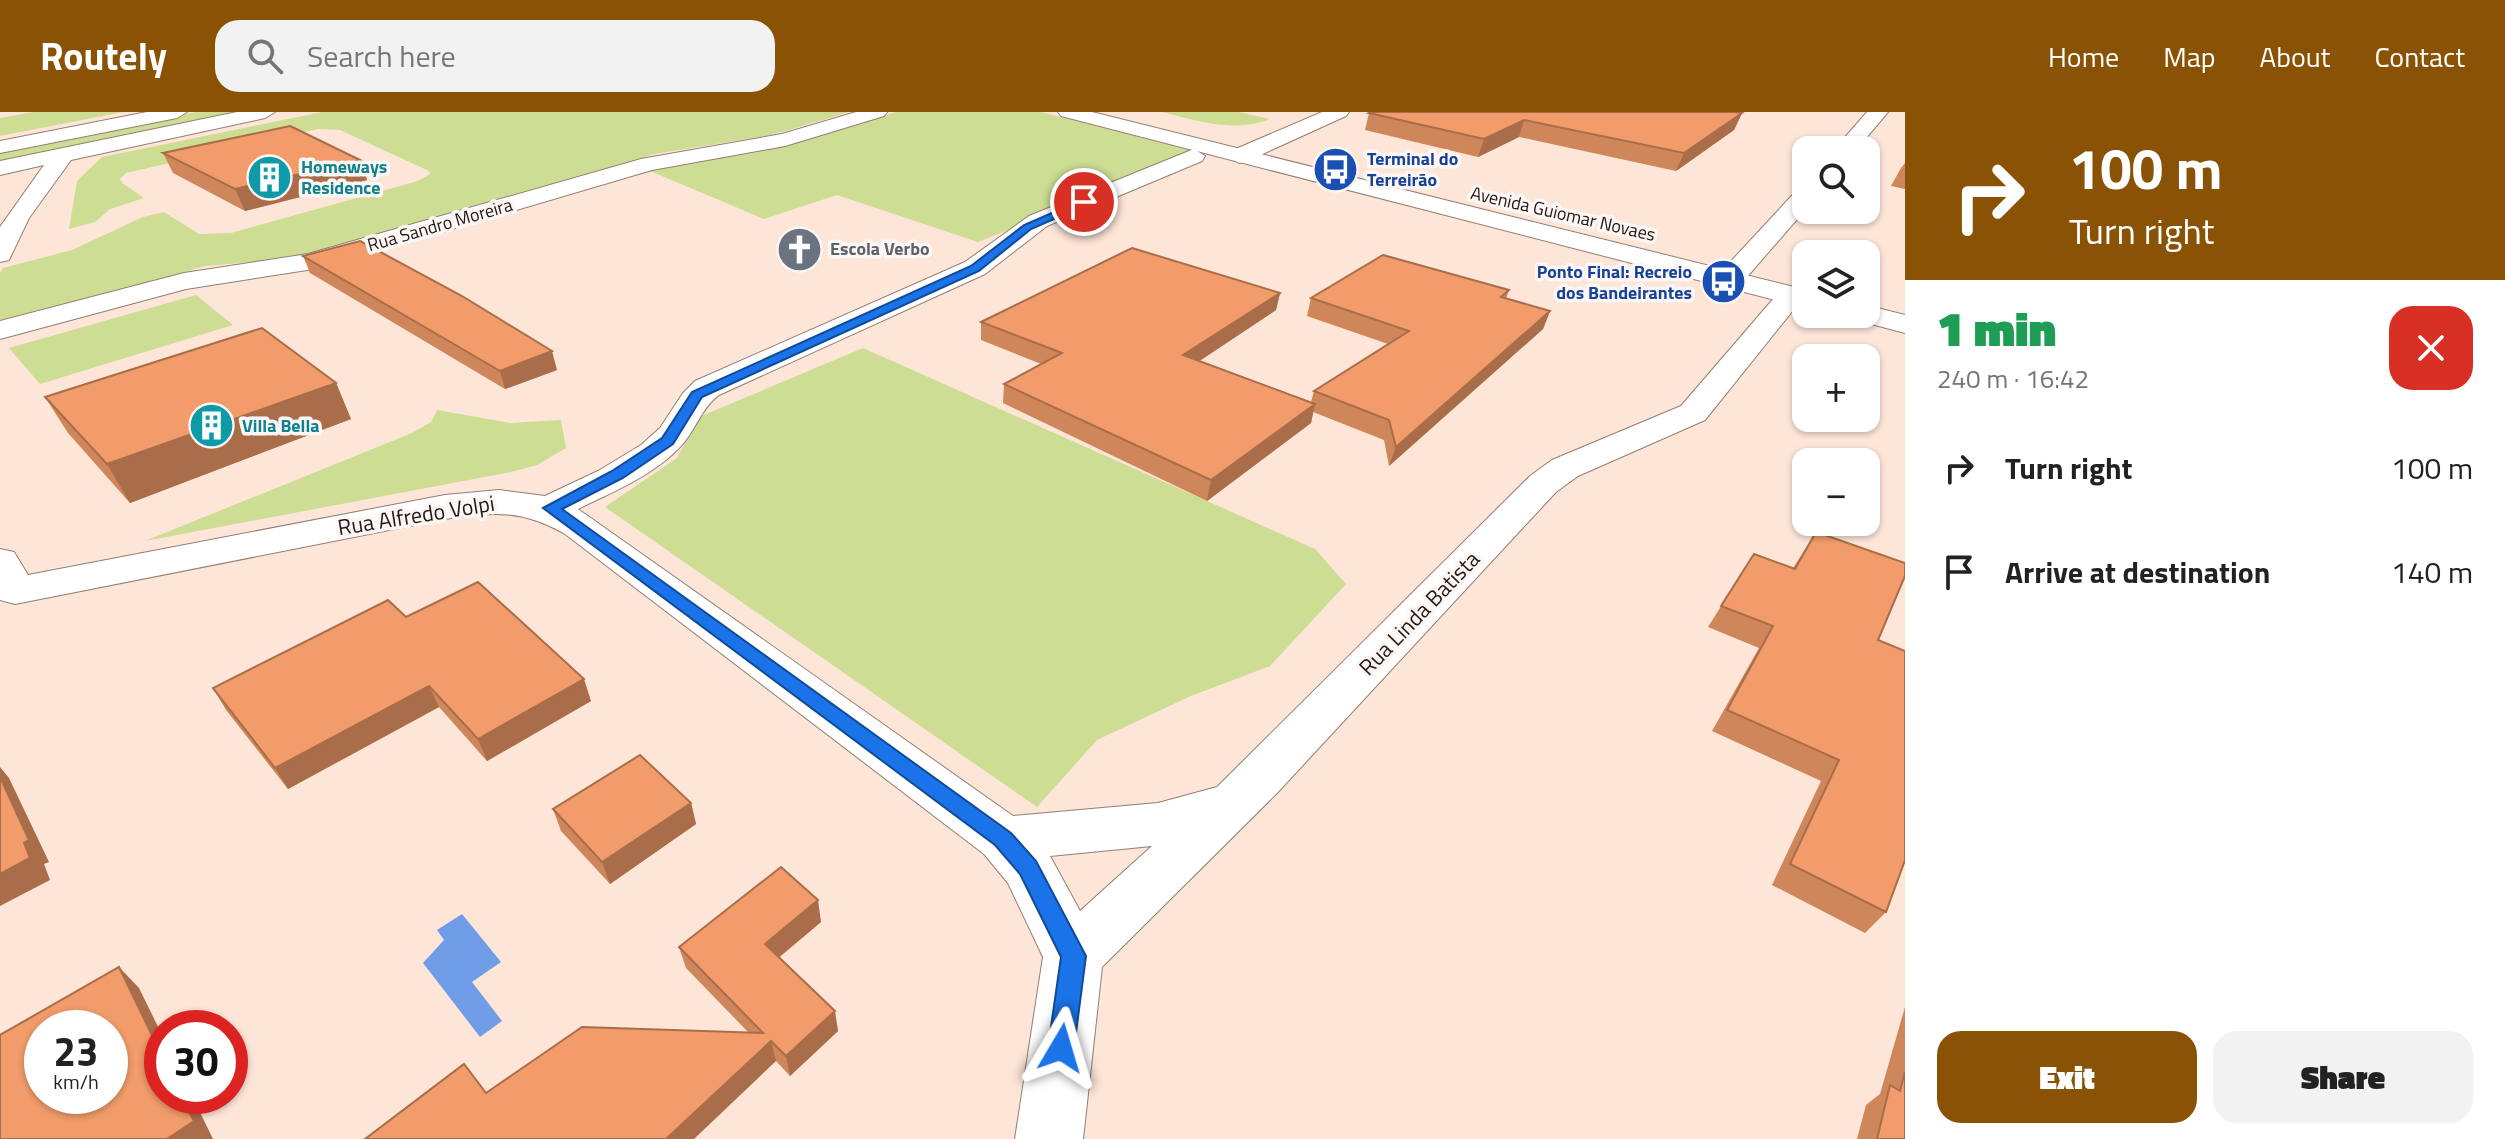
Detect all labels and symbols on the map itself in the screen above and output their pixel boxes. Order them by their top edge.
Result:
bus stop icon: Terminal do Terreirão [1312,145,1360,193]
place label: Terminal do Terreirão [1367,145,1458,193]
building icon: Homeways Residence [246,153,294,201]
place label: Homeways Residence [301,153,387,201]
pin [1050,168,1118,236]
street label: Avenida Guiomar Novaes [1468,179,1658,248]
street label: Rua Sandro Moreira [364,191,516,258]
church icon: Escola Verbo [775,225,823,273]
place label: Escola Verbo [830,235,930,262]
place label: Ponto Final: Recreio dos Bandeirantes [1537,258,1692,306]
bus stop icon: Ponto Final: Recreio dos Bandeirantes [1699,258,1747,306]
building icon: Villa Bella [187,402,235,450]
place label: Villa Bella [242,412,319,439]
street label: Rua Alfredo Volpi [335,486,497,544]
street label: Rua Linda Batista [1351,543,1487,683]
position arrow [1019,1006,1103,1090]
speed limit sign: 30 [144,1010,248,1114]

